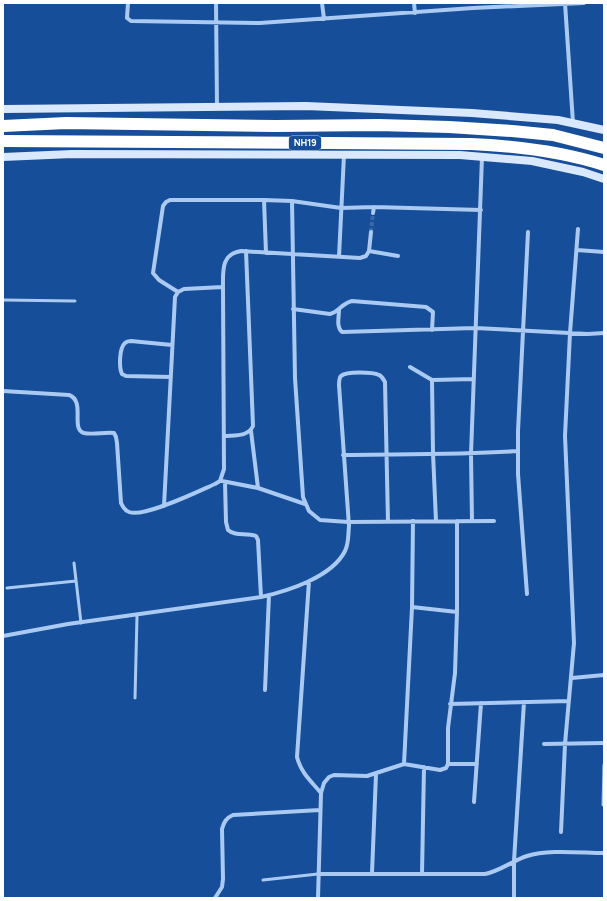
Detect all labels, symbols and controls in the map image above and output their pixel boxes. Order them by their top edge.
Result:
road number: NH19 [289,136,321,150]

